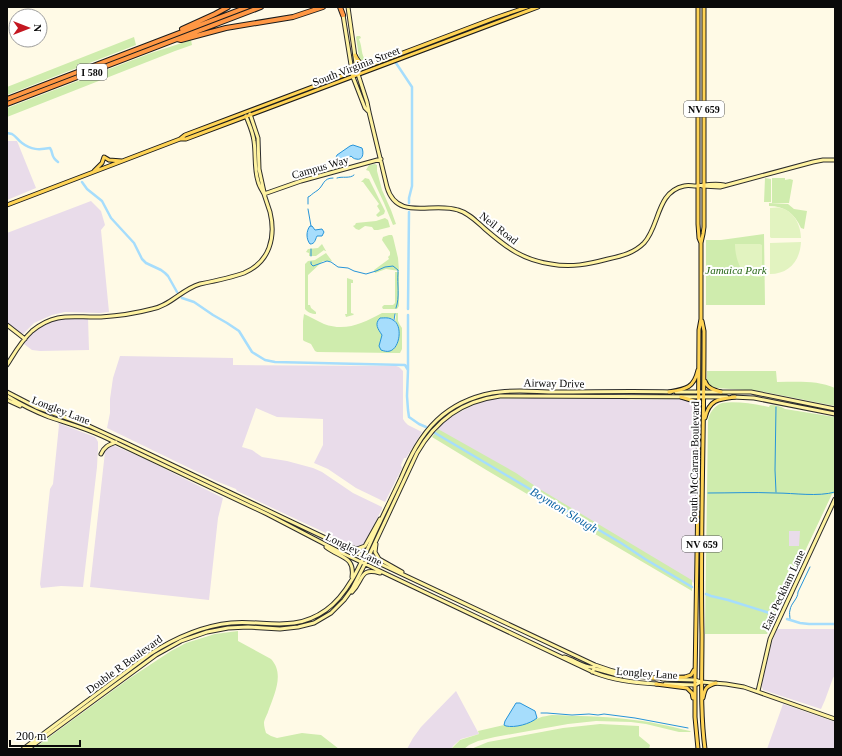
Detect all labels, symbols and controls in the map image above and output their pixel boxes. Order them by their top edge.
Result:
north arrow [8,8,48,48]
text: N [32,24,44,32]
street label: South Virginia Street [311,44,401,88]
road number: I 580 [77,64,107,80]
road number: NV 659 [684,101,724,117]
street label: Campus Way [290,153,350,181]
street label: Neil Road [478,209,521,247]
park label: Jamaica Park [705,264,768,276]
street label: Airway Drive [524,376,585,390]
street label: Longley Lane [30,393,92,427]
street label: South McCarran Boulevard [687,401,701,523]
water label: Boynton Slough [528,484,600,536]
street label: Longley Lane [324,530,384,568]
road number: NV 659 [682,536,722,552]
street label: East Peckham Lane [759,548,807,632]
street label: Double R Boulevard [84,632,165,696]
street label: Longley Lane [616,665,678,681]
scale bar [10,722,80,748]
text: 200 m [16,729,47,743]

